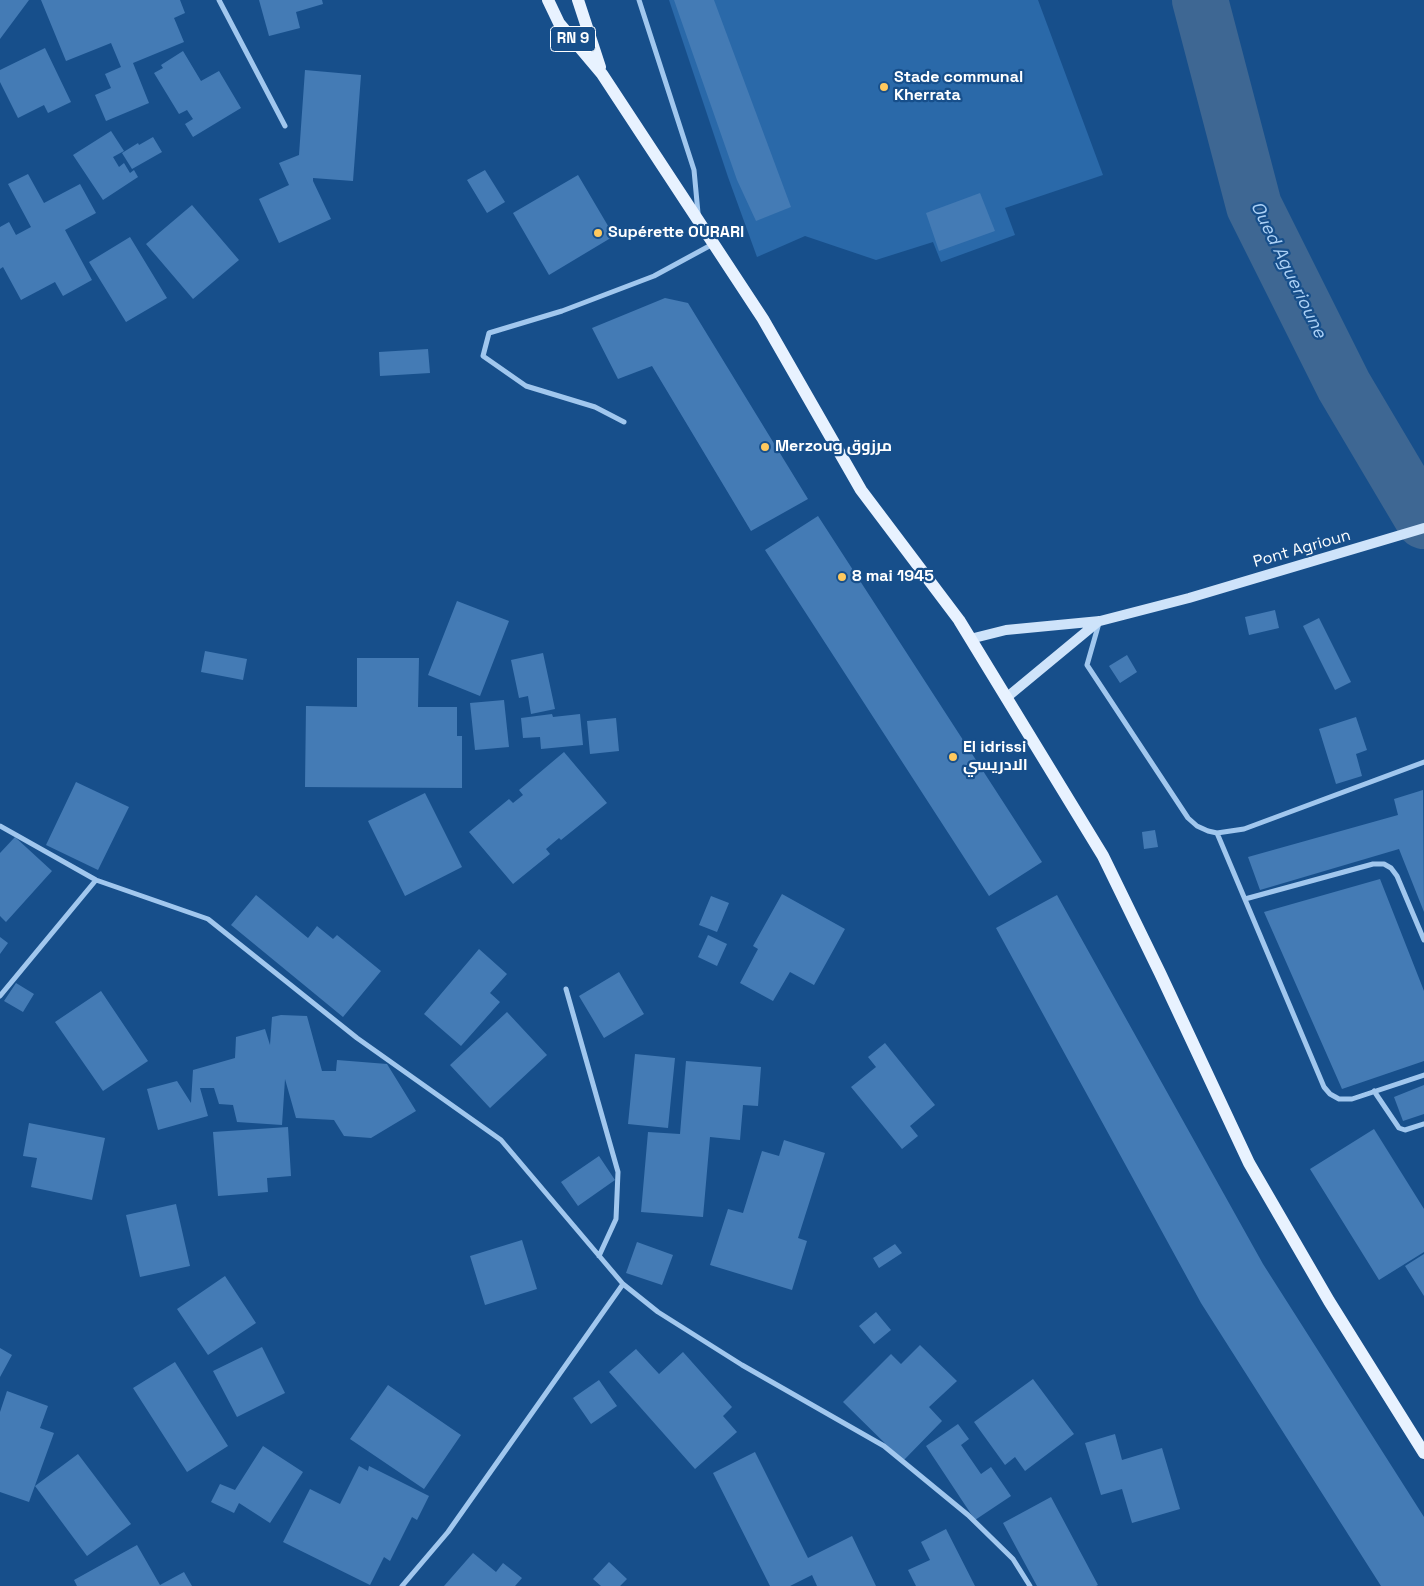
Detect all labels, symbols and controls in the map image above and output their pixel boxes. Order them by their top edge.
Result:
road number: RN 9 [550,26,596,52]
place label: Stade communal Kherrata [894,68,1023,106]
marker: Stade communal Kherrata [878,81,890,93]
water label: Oued Aguerioune [1246,198,1330,342]
place label: Supérette OURARI [608,223,744,243]
marker: Supérette OURARI [592,227,604,239]
place label: Merzoug مرزوق [775,437,892,457]
marker: Merzoug مرزوق [759,441,771,453]
street label: Pont Agrioun [1251,526,1353,572]
place label: 8 mai 1945 [852,567,934,587]
marker: 8 mai 1945 [836,571,848,583]
place label: El idrissi الادريسي [963,738,1028,776]
marker: El idrissi الادريسي [947,751,959,763]

